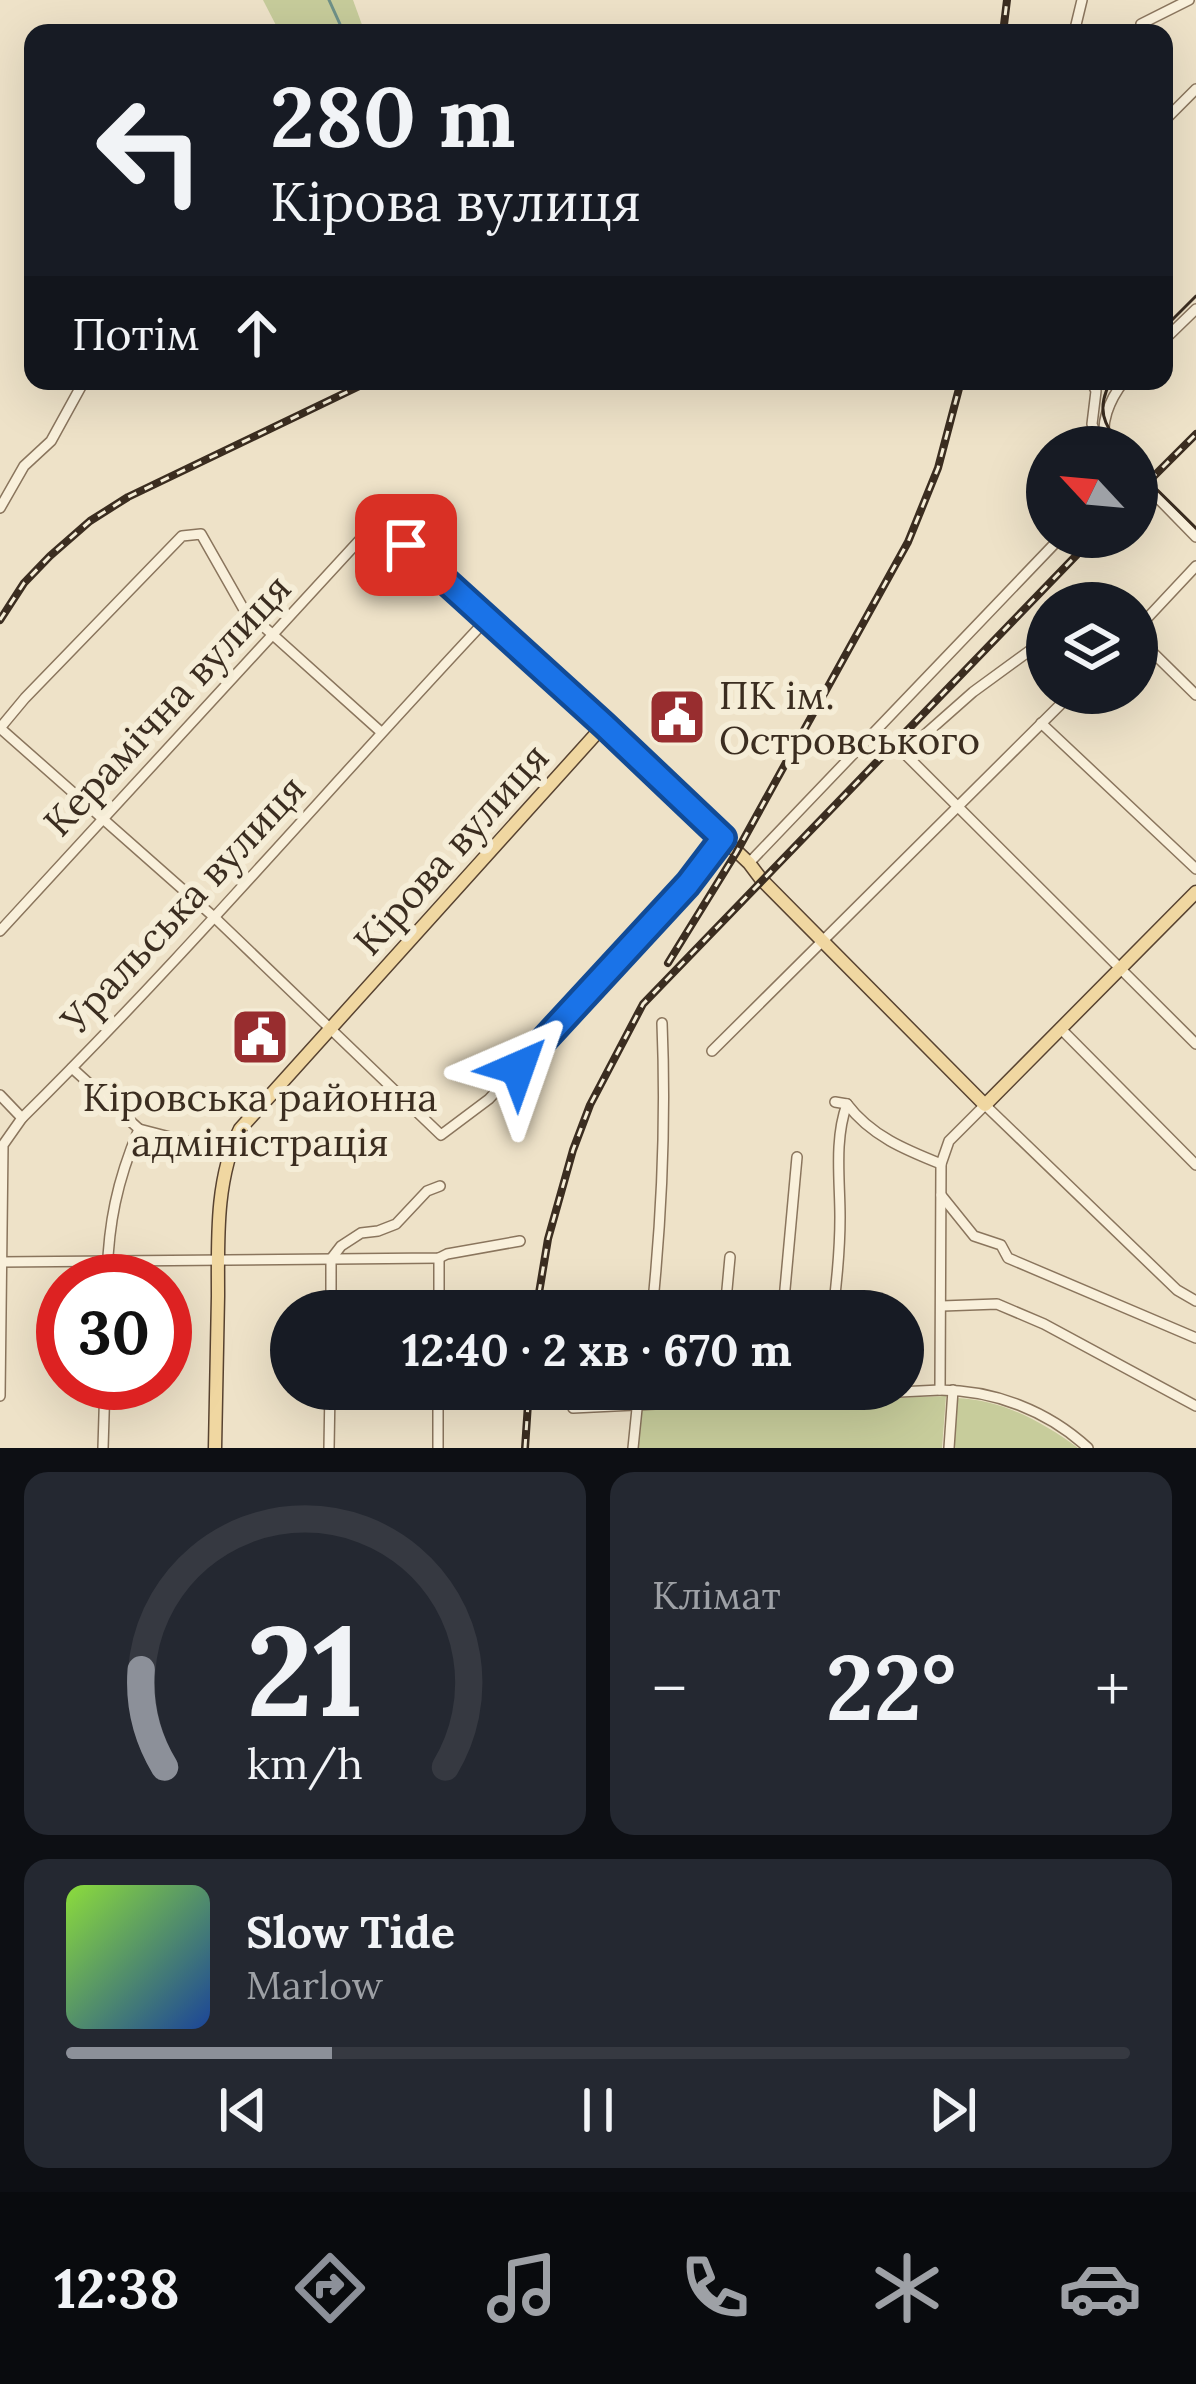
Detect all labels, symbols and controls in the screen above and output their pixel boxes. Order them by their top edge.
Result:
text: 280 m [270,62,516,170]
icon: left [72,72,228,228]
text: Кірова вулиця [270,167,641,236]
icon: ahead [224,300,290,366]
text: Потім [72,305,200,362]
north arrow [1026,426,1158,558]
map controls [1026,426,1158,714]
pin [355,494,457,596]
icon: arrive [373,512,439,578]
street label: Керамічна вулиця [33,563,301,847]
button: layers [1026,582,1158,714]
place label: ПК ім. Островського [719,670,980,765]
public building icon: ПК ім. Островського [646,686,708,748]
street label: Кірова вулиця [343,733,559,965]
street label: Уральська вулиця [50,764,316,1044]
position arrow [455,1005,581,1131]
public building icon: Кіровська районна адміністрація [229,1006,291,1068]
place label: Кіровська районна адміністрація [82,1072,438,1167]
speed limit sign: 30 [36,1254,192,1410]
text: 12:40 · 2 хв · 670 m [402,1321,792,1378]
text: Клімат [652,1570,781,1620]
text: 21 [246,1590,364,1750]
text: 22° [826,1629,956,1745]
text: − [652,1646,687,1730]
text: + [1095,1646,1130,1730]
text: km/h [247,1735,363,1790]
text: Slow Tide [246,1903,455,1960]
text: Marlow [246,1960,383,2010]
icon: previous [210,2077,276,2143]
icon: pause [565,2077,631,2143]
icon: next [920,2077,986,2143]
icon: directions [288,2246,372,2330]
icon: music [480,2246,564,2330]
icon: phone [673,2246,757,2330]
icon: climate [865,2246,949,2330]
icon: car [1058,2246,1142,2330]
text: 12:38 [54,2254,180,2323]

